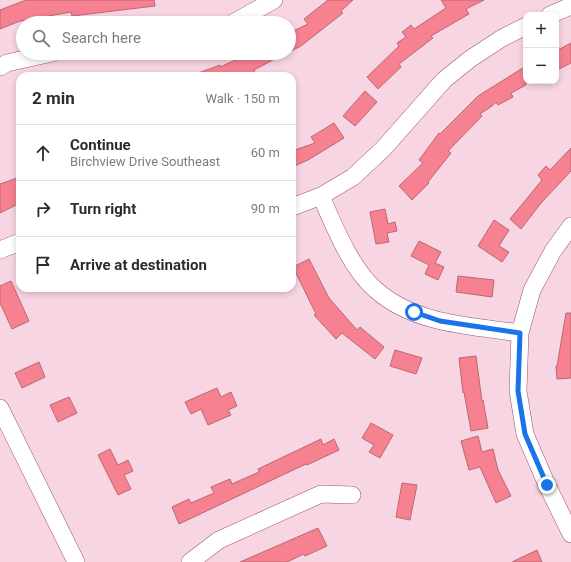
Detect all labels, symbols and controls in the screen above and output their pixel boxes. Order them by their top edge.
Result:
map controls [523,12,559,84]
button: + [523,12,559,48]
search box [16,16,296,60]
icon: search [30,27,52,49]
text: Search here [62,29,141,47]
button: − [523,48,559,84]
text: 2 min [32,88,75,108]
text: Walk · 150 m [205,91,280,106]
text: Continue [70,136,131,154]
icon: ahead [32,142,54,164]
text: 60 m [251,145,280,160]
text: Birchview Drive Southeast [70,154,220,169]
icon: right [32,198,54,220]
text: Turn right [70,200,136,218]
text: 90 m [251,201,280,216]
icon: arrive [32,254,54,276]
text: Arrive at destination [70,256,207,274]
route start [405,303,423,321]
route end [538,476,556,494]

